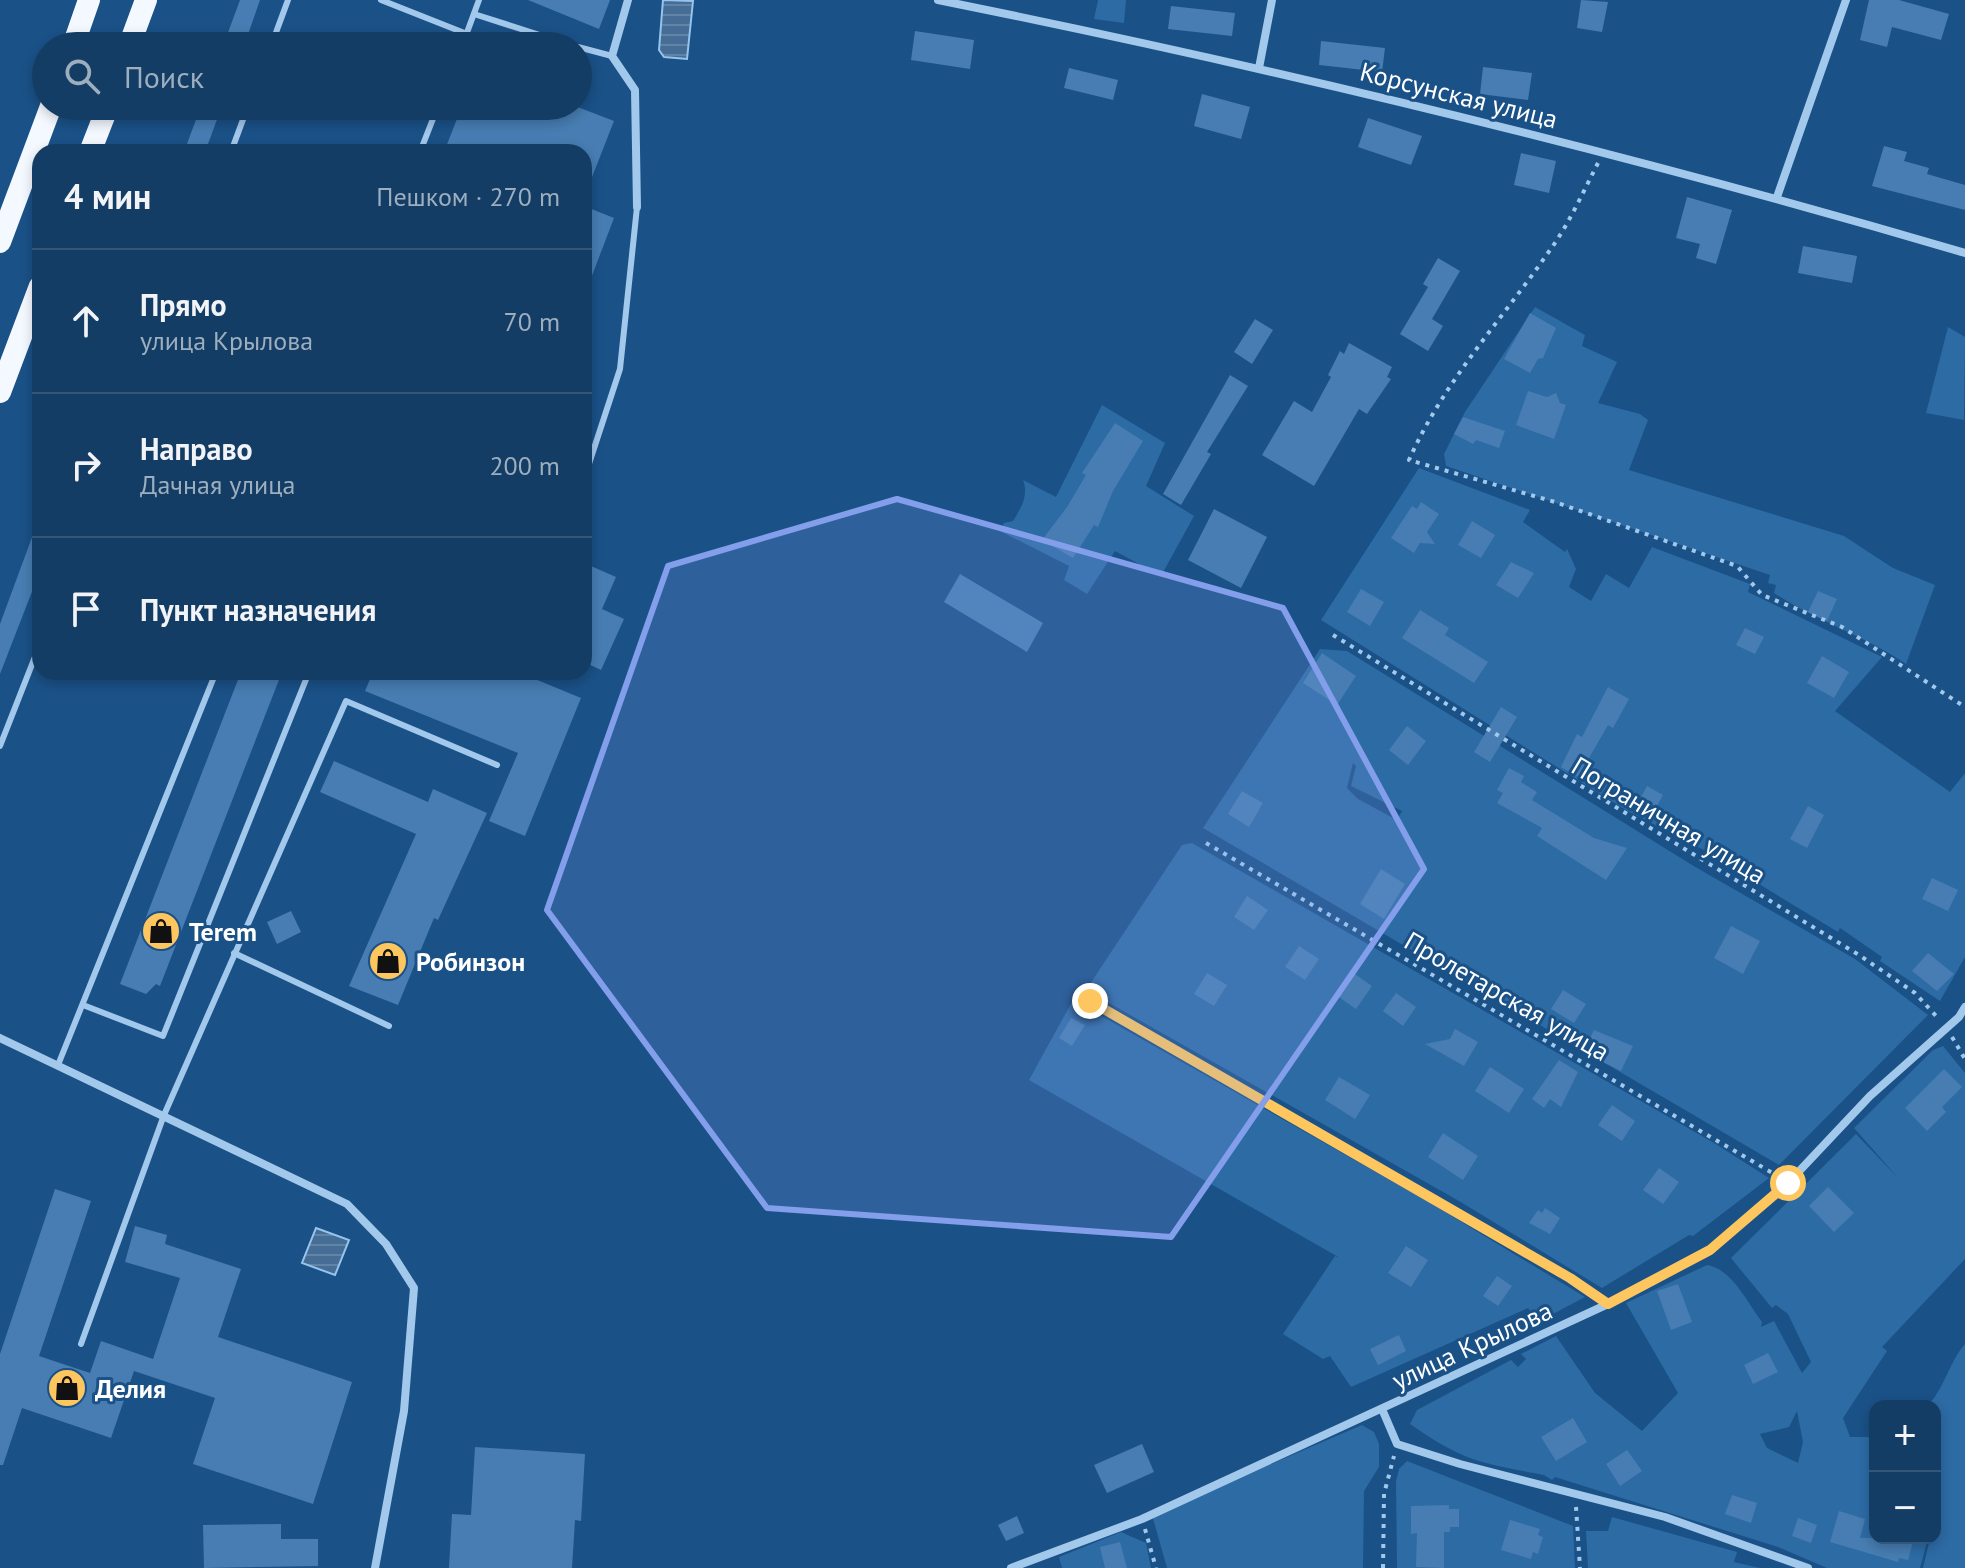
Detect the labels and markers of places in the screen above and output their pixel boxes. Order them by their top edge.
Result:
shop icon: Terem [140,910,182,952]
place label: Terem [189,915,257,948]
shop icon: Робинзон [367,940,409,982]
place label: Робинзон [416,945,525,978]
shop icon: Делия [46,1367,88,1409]
place label: Делия [95,1372,166,1405]

